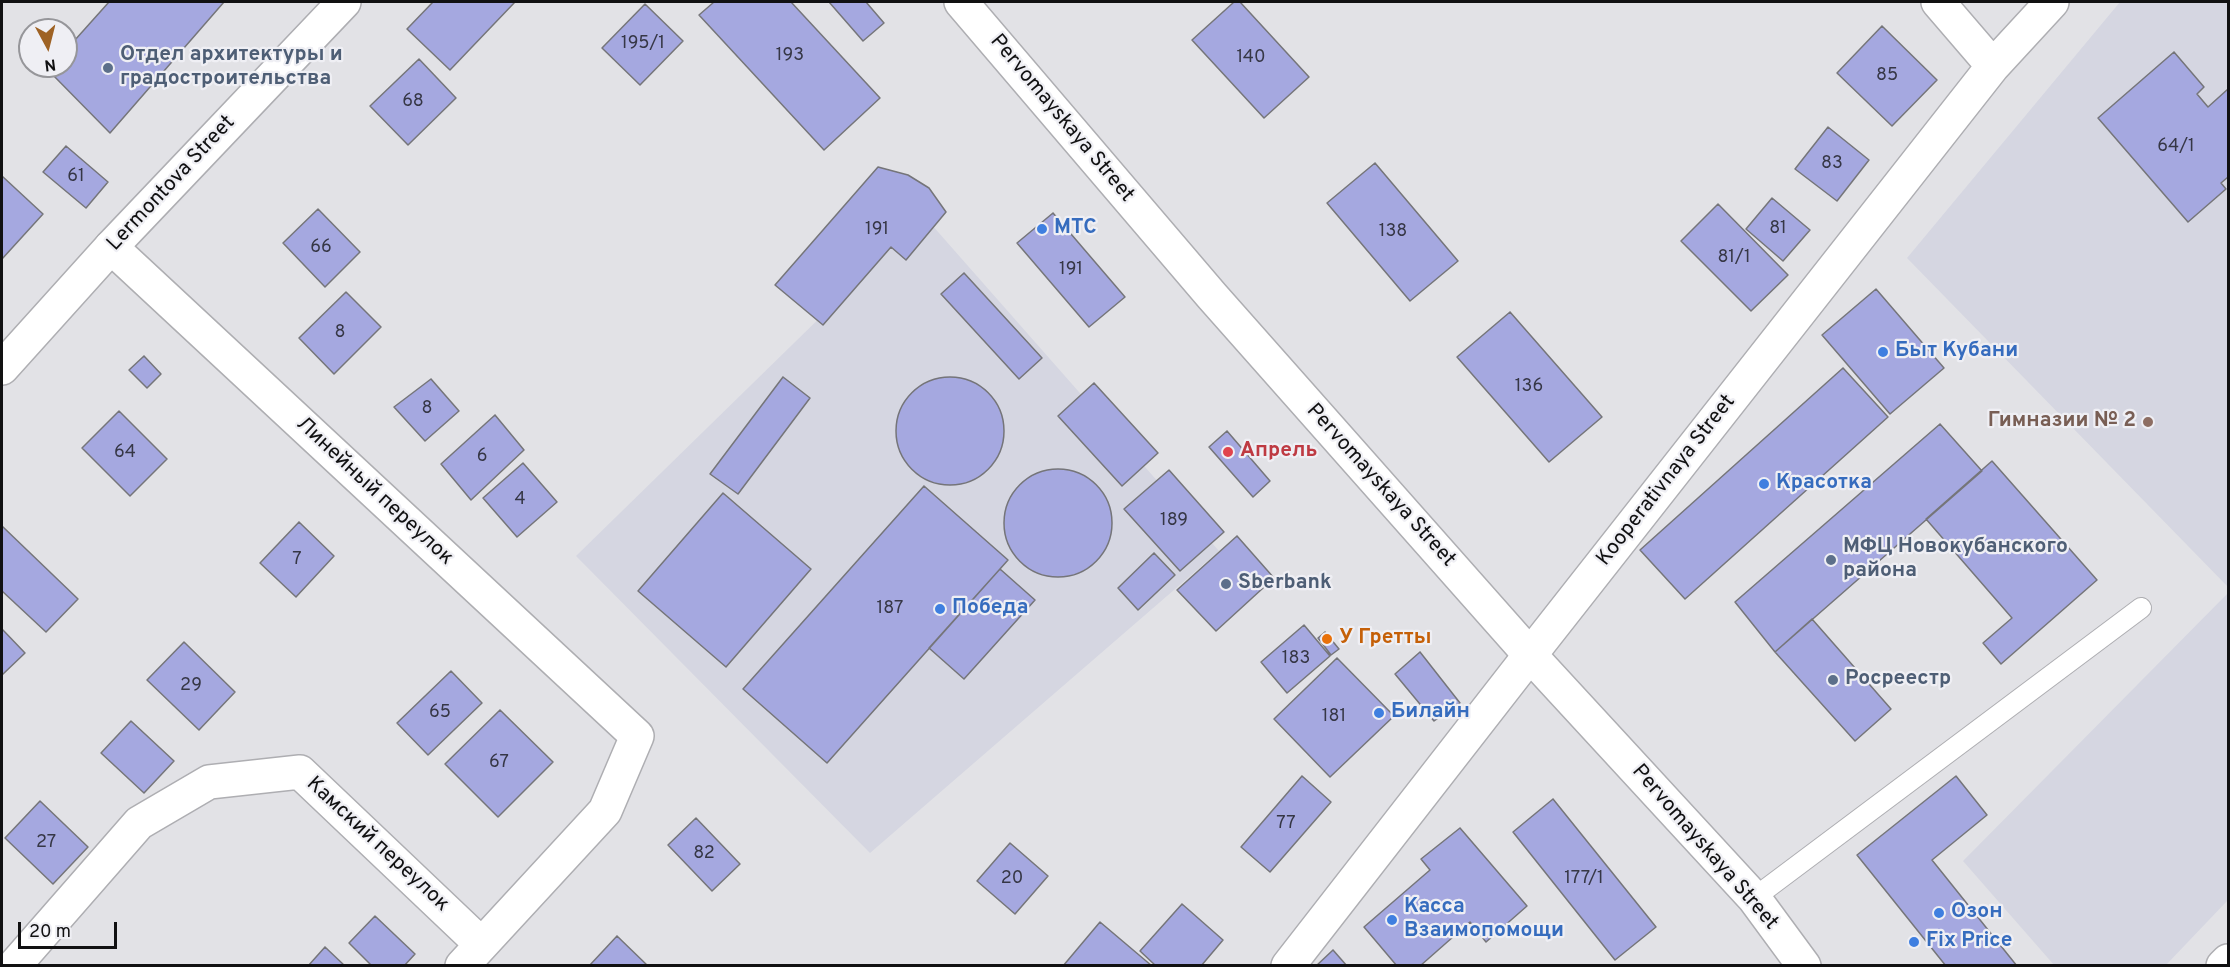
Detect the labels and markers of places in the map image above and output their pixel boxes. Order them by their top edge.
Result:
place label: Отдел архитектуры и градостроительства [120,43,343,93]
marker: Отдел архитектуры и градостроительства [101,61,115,75]
place label: МТС [1054,216,1097,242]
marker: МТС [1035,222,1049,236]
place label: Быт Кубани [1895,339,2018,365]
marker: Быт Кубани [1876,345,1890,359]
place label: Гимназии № 2 [1988,409,2136,435]
marker: Гимназии № 2 [2141,415,2155,429]
place label: Апрель [1240,439,1317,465]
marker: Апрель [1221,445,1235,459]
place label: Красотка [1776,471,1872,497]
marker: Красотка [1757,477,1771,491]
place label: МФЦ Новокубанского района [1843,535,2068,585]
marker: МФЦ Новокубанского района [1824,553,1838,567]
place label: Sberbank [1238,571,1332,597]
marker: Sberbank [1219,577,1233,591]
place label: Победа [952,596,1028,622]
marker: Победа [933,602,947,616]
place label: У Гретты [1339,626,1431,652]
marker: У Гретты [1320,632,1334,646]
place label: Росреестр [1845,667,1951,693]
marker: Росреестр [1826,673,1840,687]
place label: Билайн [1391,700,1470,726]
marker: Билайн [1372,706,1386,720]
place label: Касса Взаимопомощи [1404,895,1564,945]
place label: Озон [1951,900,2003,926]
marker: Озон [1932,906,1946,920]
marker: Касса Взаимопомощи [1385,913,1399,927]
place label: Fix Price [1926,929,2012,955]
marker: Fix Price [1907,935,1921,949]

